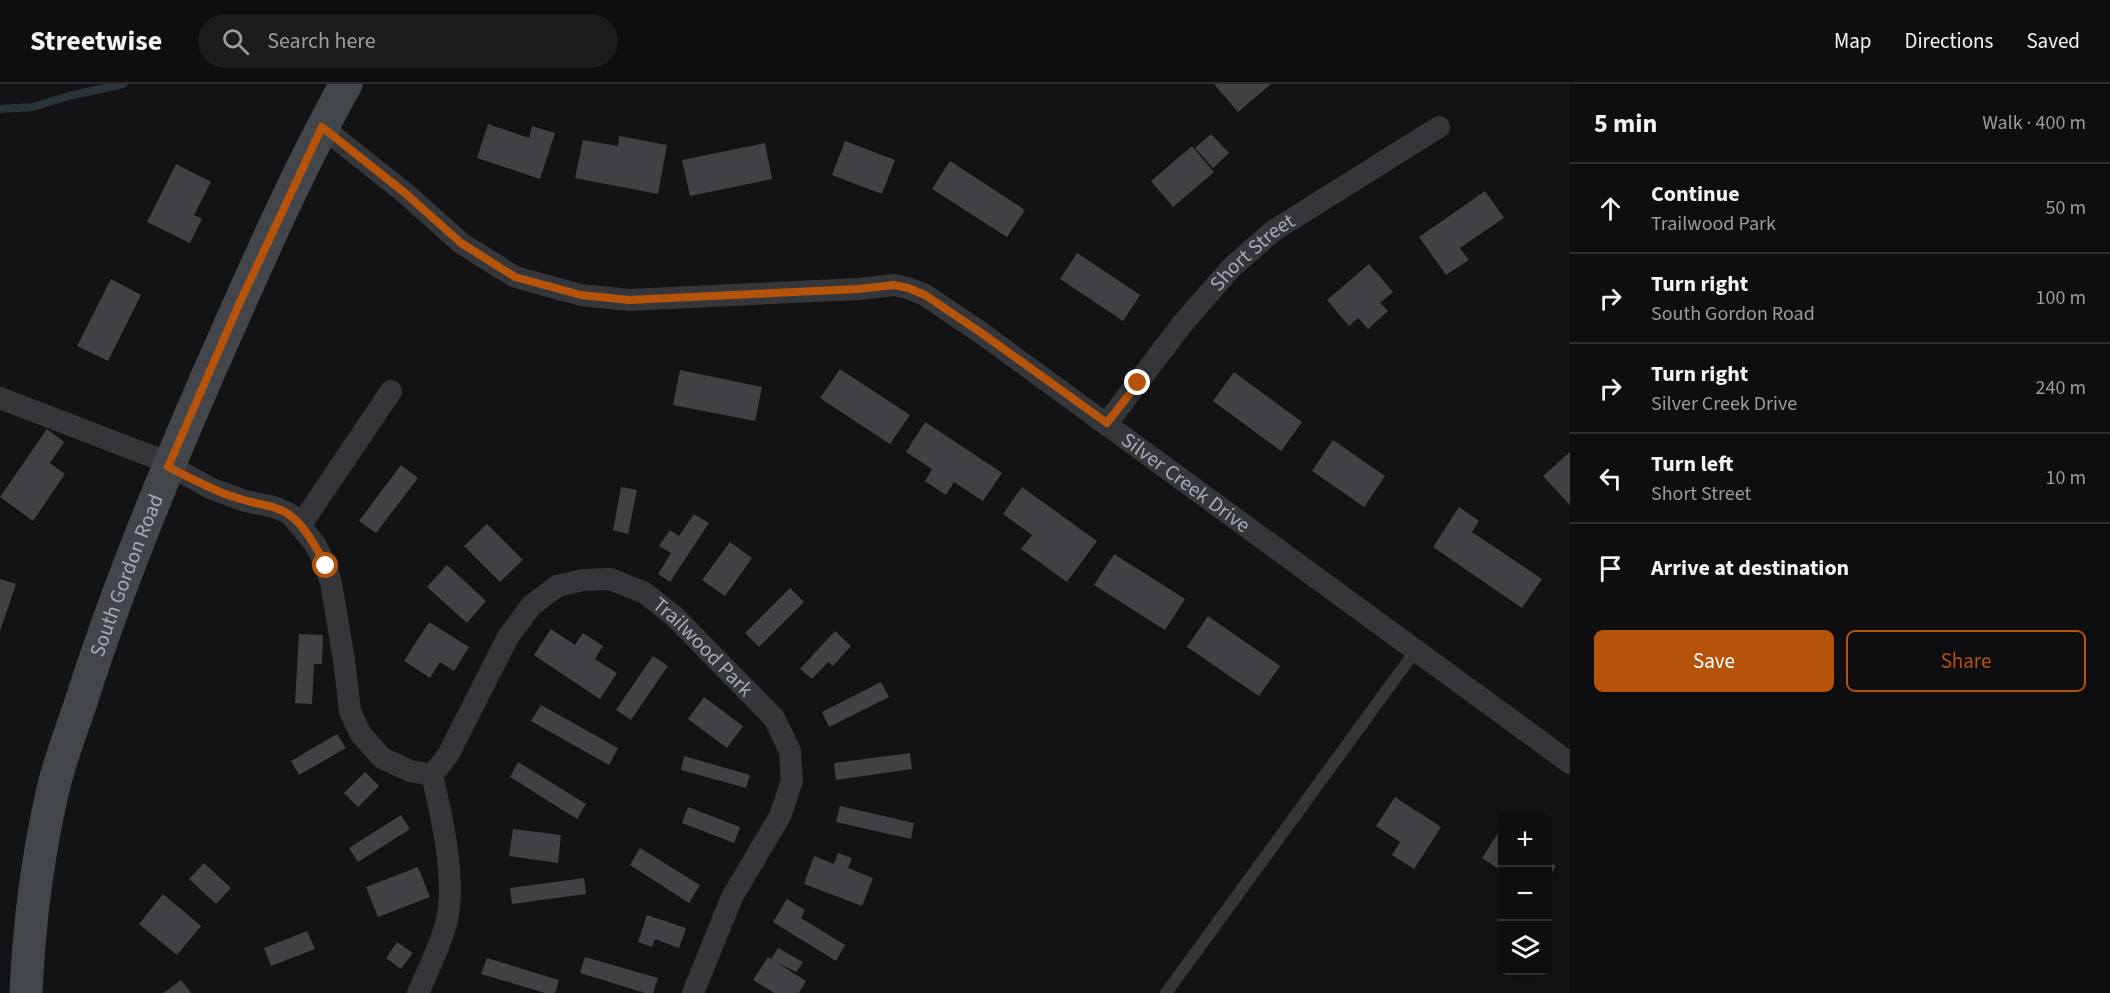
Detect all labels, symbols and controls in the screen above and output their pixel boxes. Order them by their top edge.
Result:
search box [198,14,618,68]
text: Streetwise [30,21,162,61]
icon: search [219,25,252,58]
text: Search here [267,25,376,57]
text: Map [1834,26,1872,56]
text: Directions [1905,26,1993,56]
text: Saved [2026,26,2080,56]
text: 5 min [1594,105,1657,142]
text: Walk · 400 m [1982,109,2086,137]
text: Continue [1651,178,1740,210]
icon: ahead [1594,192,1627,225]
text: 50 m [2046,194,2086,222]
street label: Short Street [1202,206,1301,298]
text: Trailwood Park [1651,210,1776,238]
text: Turn right [1651,268,1748,300]
icon: right [1594,282,1627,315]
text: 100 m [2036,284,2086,312]
text: South Gordon Road [1651,300,1815,328]
text: Turn right [1651,358,1748,390]
route end [1124,369,1150,395]
icon: right [1594,372,1627,405]
text: 240 m [2036,374,2086,402]
text: Silver Creek Drive [1651,390,1797,418]
street label: Silver Creek Drive [1115,425,1257,540]
text: Turn left [1651,448,1733,480]
icon: left [1594,462,1627,495]
text: 10 m [2046,464,2086,492]
text: Short Street [1651,480,1751,508]
street label: South Gordon Road [82,489,171,661]
route start [312,552,338,578]
icon: arrive [1594,552,1627,585]
text: Arrive at destination [1651,552,1849,584]
street label: Trailwood Park [646,590,761,704]
button: Save [1594,630,1834,692]
button: Share [1846,630,2086,692]
map controls [1498,813,1552,975]
button: + [1498,813,1552,867]
button: − [1498,867,1552,921]
button: layers [1498,921,1552,975]

